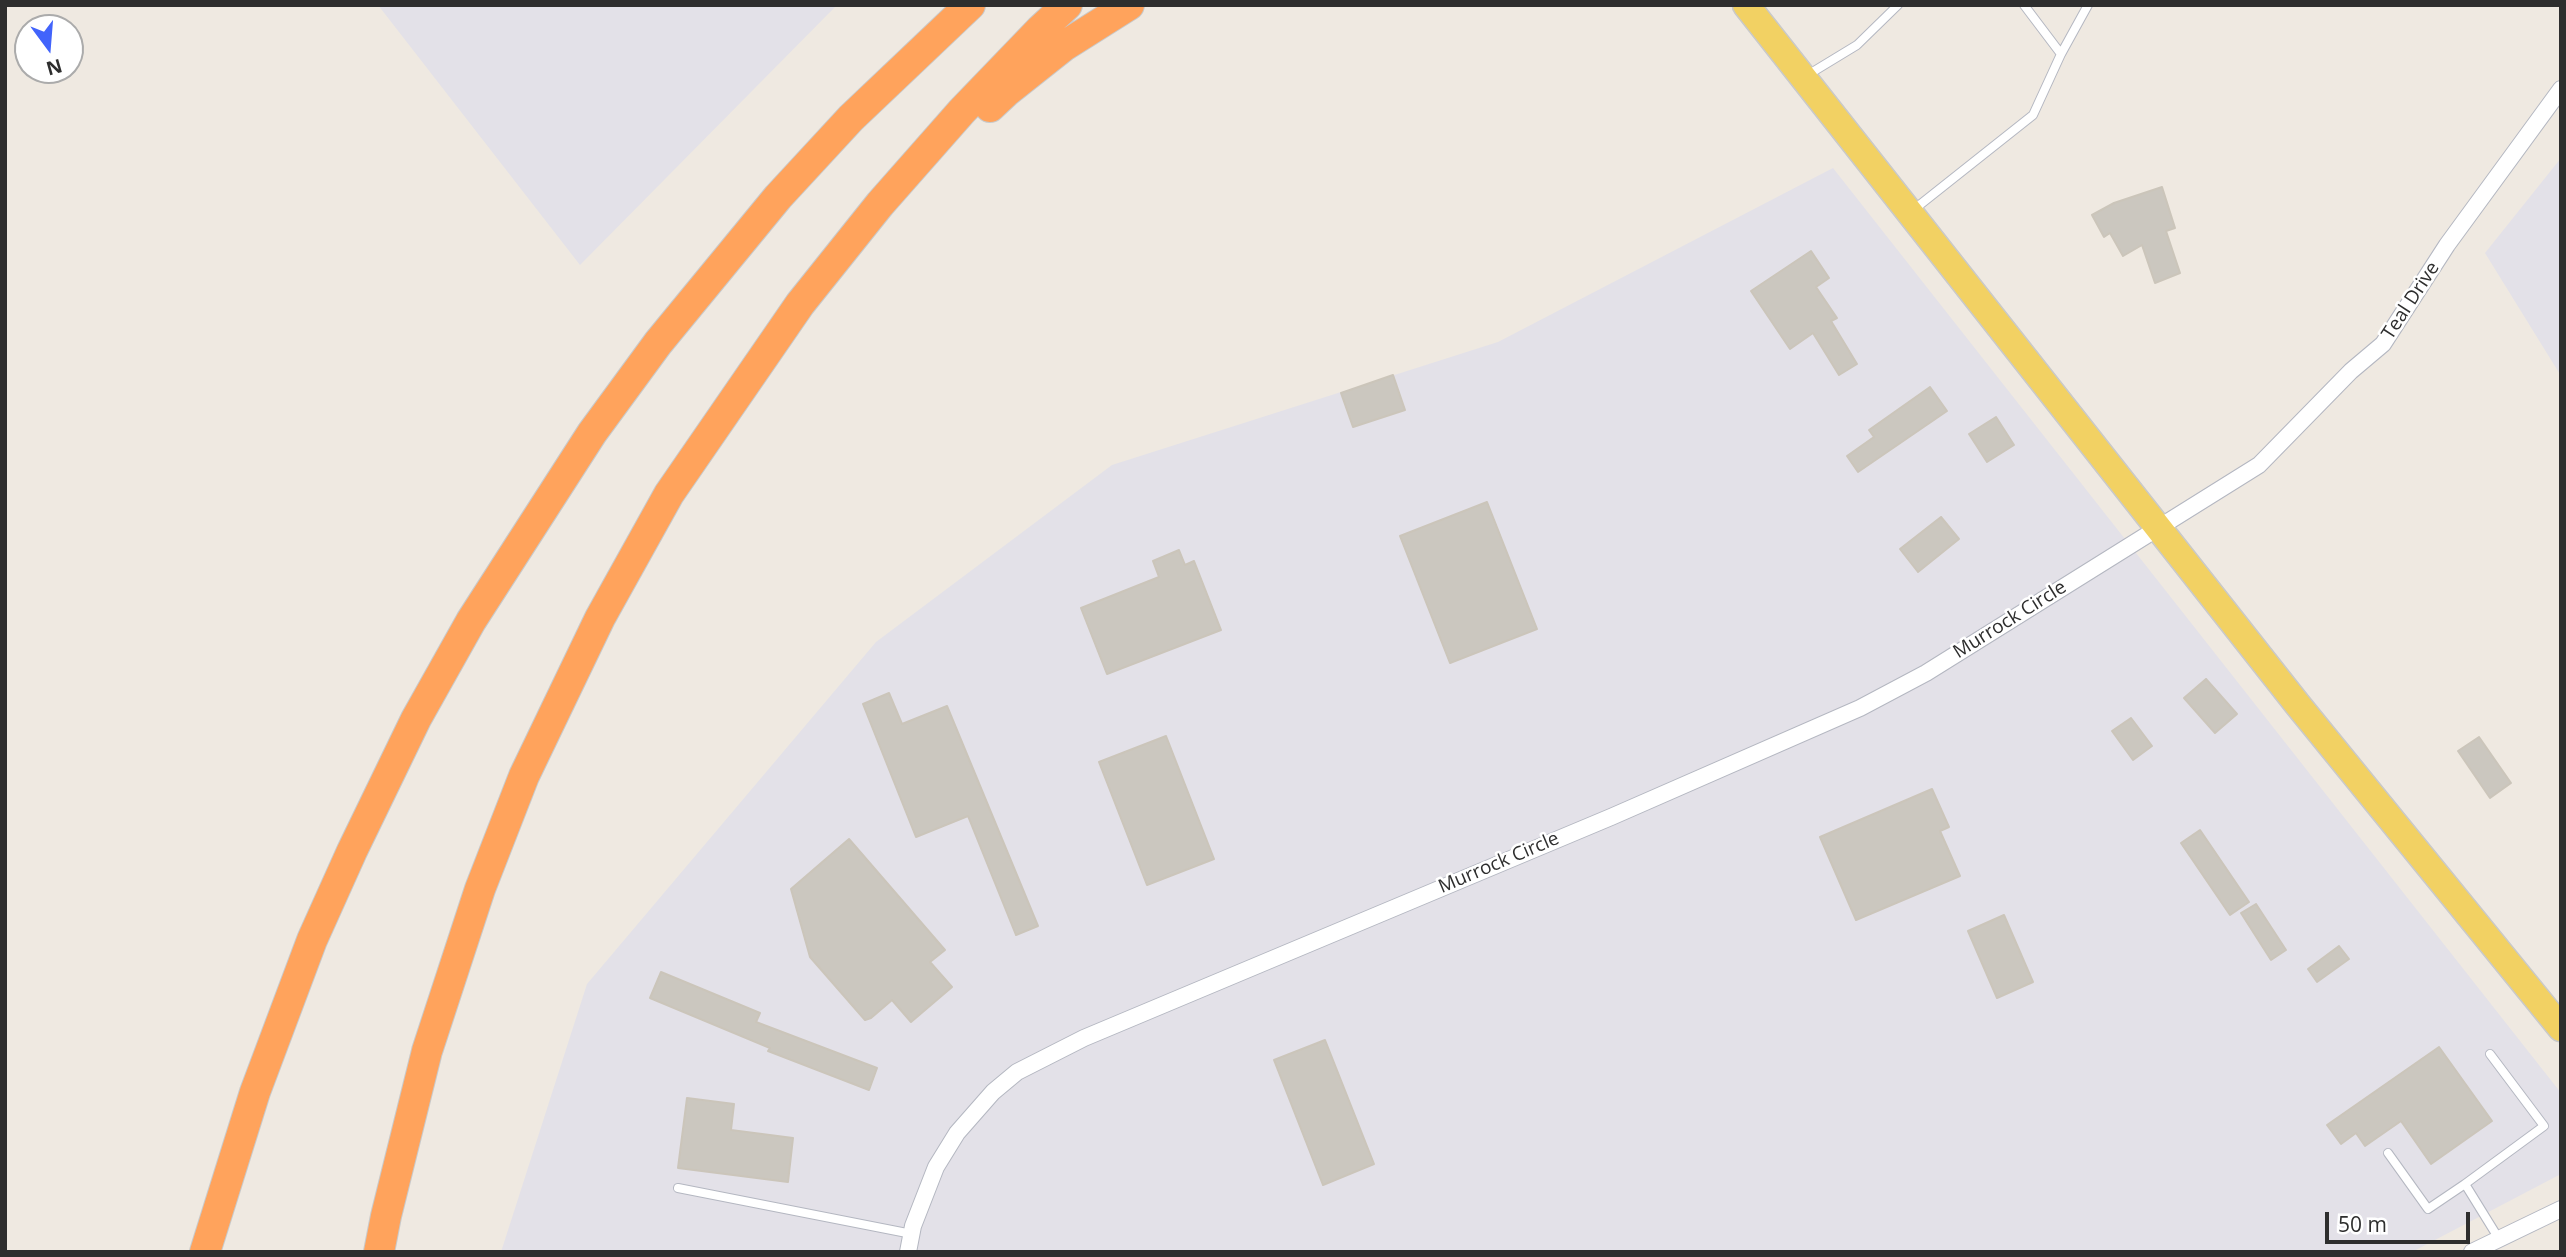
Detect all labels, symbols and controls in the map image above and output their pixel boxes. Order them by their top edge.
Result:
north arrow [14,14,84,84]
text: N [43,53,65,82]
street label: Teal Drive [2377,258,2445,344]
street label: Murrock Circle [1949,576,2071,664]
street label: Murrock Circle [1435,827,1563,899]
scale bar [2328,1198,2473,1242]
text: 50 m [2338,1210,2387,1238]

